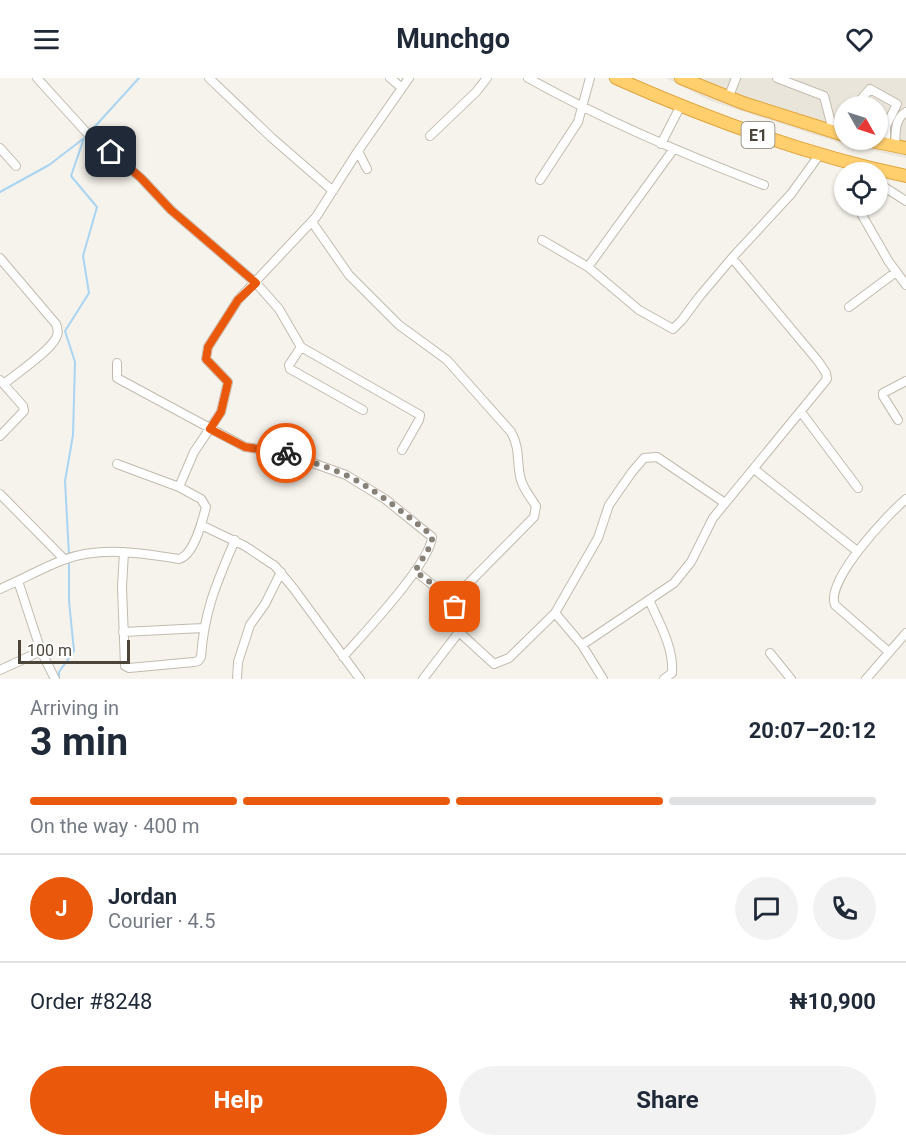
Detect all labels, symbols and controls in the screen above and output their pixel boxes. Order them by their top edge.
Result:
icon: menu [30,23,63,56]
text: Munchgo [396,23,510,55]
icon: heart [843,23,876,56]
north arrow [834,96,888,150]
map controls [834,96,888,216]
road number: E1 [742,122,774,148]
pin [85,126,136,177]
icon: home [94,135,127,168]
button: locate [834,162,888,216]
courier [256,423,316,483]
icon: bike [270,437,303,470]
pin [429,581,480,632]
icon: bag [438,590,471,623]
scale bar [18,637,130,664]
text: 100 m [27,641,72,660]
text: Arriving in [30,696,119,720]
text: 20:07–20:12 [749,718,876,743]
text: 3 min [30,719,128,765]
text: On the way · 400 m [30,814,199,838]
button: chat [735,877,798,940]
button: phone [813,877,876,940]
text: Jordan [108,884,177,909]
text: J [55,896,68,921]
text: Courier · 4.5 [108,909,215,933]
text: Order #8248 [30,989,152,1014]
text: ₦10,900 [790,989,876,1014]
button: Help [30,1066,447,1135]
button: Share [459,1066,876,1135]

